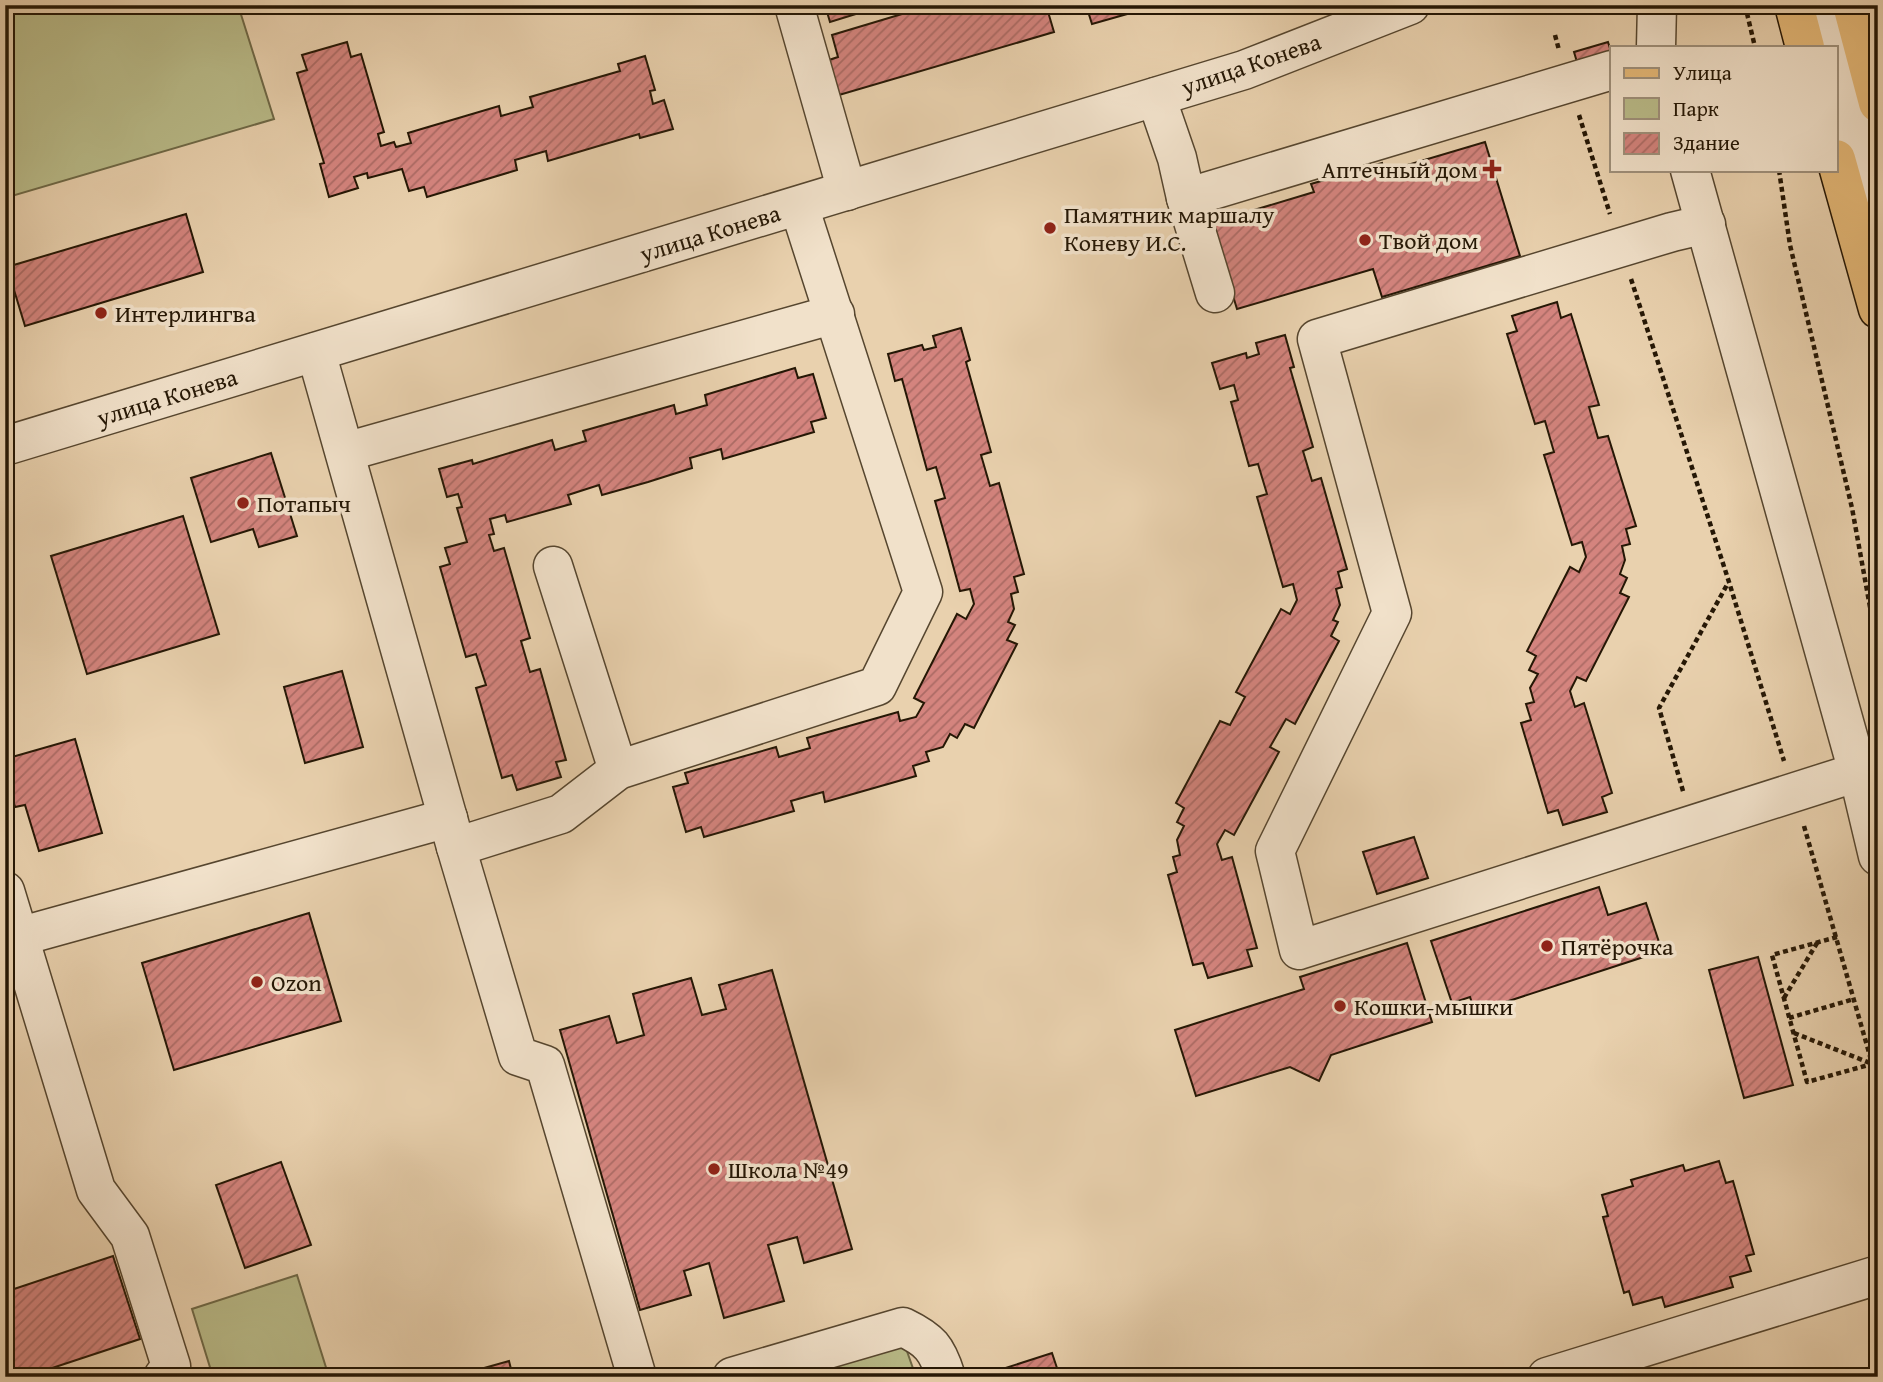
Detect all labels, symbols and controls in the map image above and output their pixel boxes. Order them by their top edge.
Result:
street label: улица Конева [1176,24,1326,105]
legend [1610,46,1838,172]
text: Улица [1673,57,1732,88]
text: Парк [1673,93,1719,124]
text: Здание [1673,127,1740,158]
place label: Аптечный дом [1321,152,1478,187]
marker: Аптечный дом [1484,161,1500,177]
street label: улица Конева [634,195,785,271]
place label: Памятник маршалу Коневу И.С. [1064,197,1274,260]
marker: Памятник маршалу Коневу И.С. [1042,220,1058,236]
place label: Твой дом [1379,223,1478,258]
marker: Твой дом [1357,232,1373,248]
place label: Интерлингва [115,296,256,331]
marker: Интерлингва [93,305,109,321]
street label: улица Конева [91,359,242,435]
place label: Потапыч [257,486,351,521]
marker: Потапыч [235,495,251,511]
place label: Пятёрочка [1561,929,1674,964]
marker: Пятёрочка [1539,938,1555,954]
place label: Ozon [271,965,322,1000]
marker: Ozon [249,974,265,990]
place label: Кошки-мышки [1354,989,1513,1024]
marker: Кошки-мышки [1332,998,1348,1014]
place label: Школа №49 [728,1152,849,1187]
marker: Школа №49 [706,1161,722,1177]

